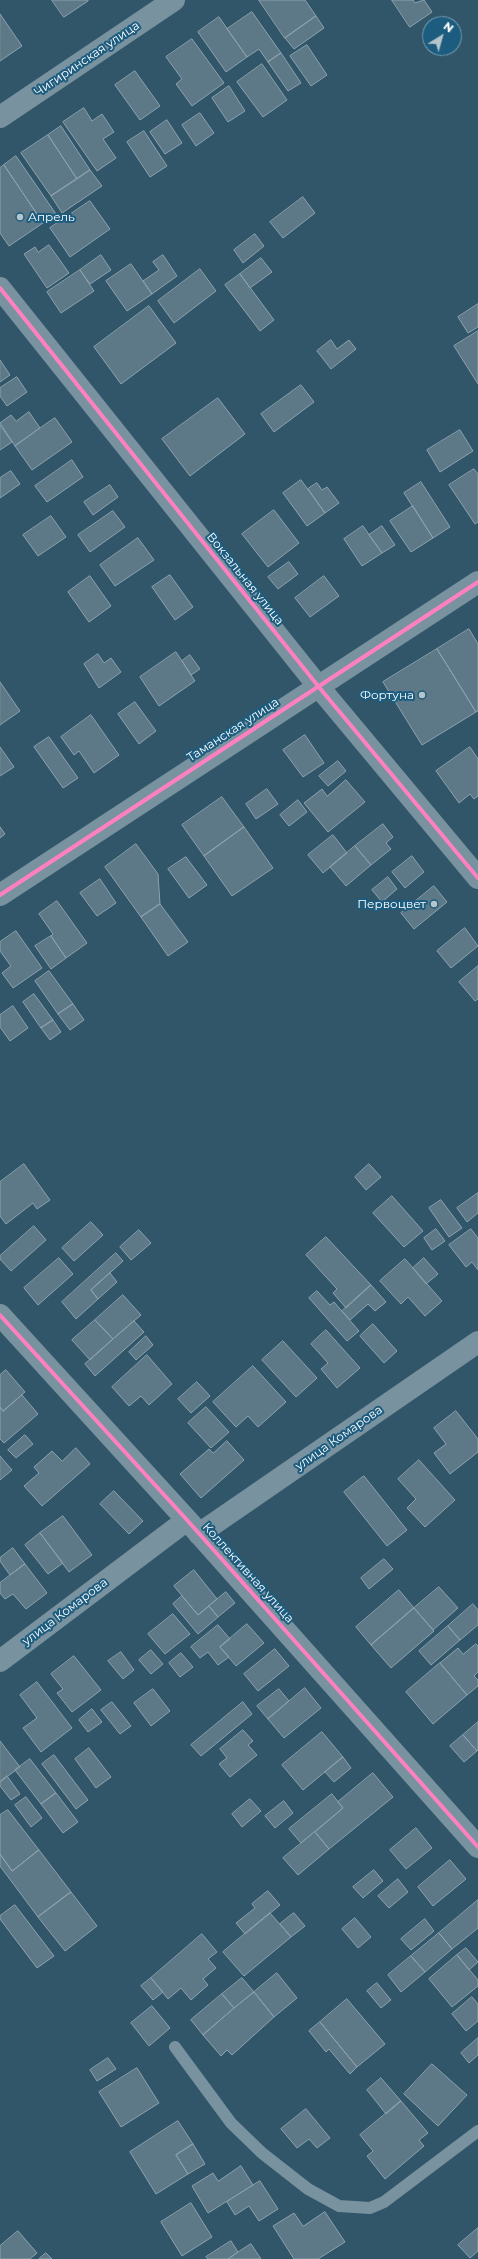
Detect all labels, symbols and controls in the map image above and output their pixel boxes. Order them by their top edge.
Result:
north arrow [422,16,462,56]
street label: Чигиринская улица [32,18,142,100]
text: N [441,19,456,35]
place label: Апрель [28,210,75,224]
marker: Апрель [15,212,25,222]
street label: Вокзальная улица [203,530,287,628]
place label: Фортуна [360,688,414,702]
marker: Фортуна [417,690,427,700]
street label: Таманская улица [184,695,282,765]
place label: Первоцвет [357,897,426,911]
marker: Первоцвет [429,899,439,909]
street label: улица Комарова [293,1403,385,1473]
street label: Коллективная улица [199,1520,297,1626]
street label: улица Комарова [20,1575,110,1649]

